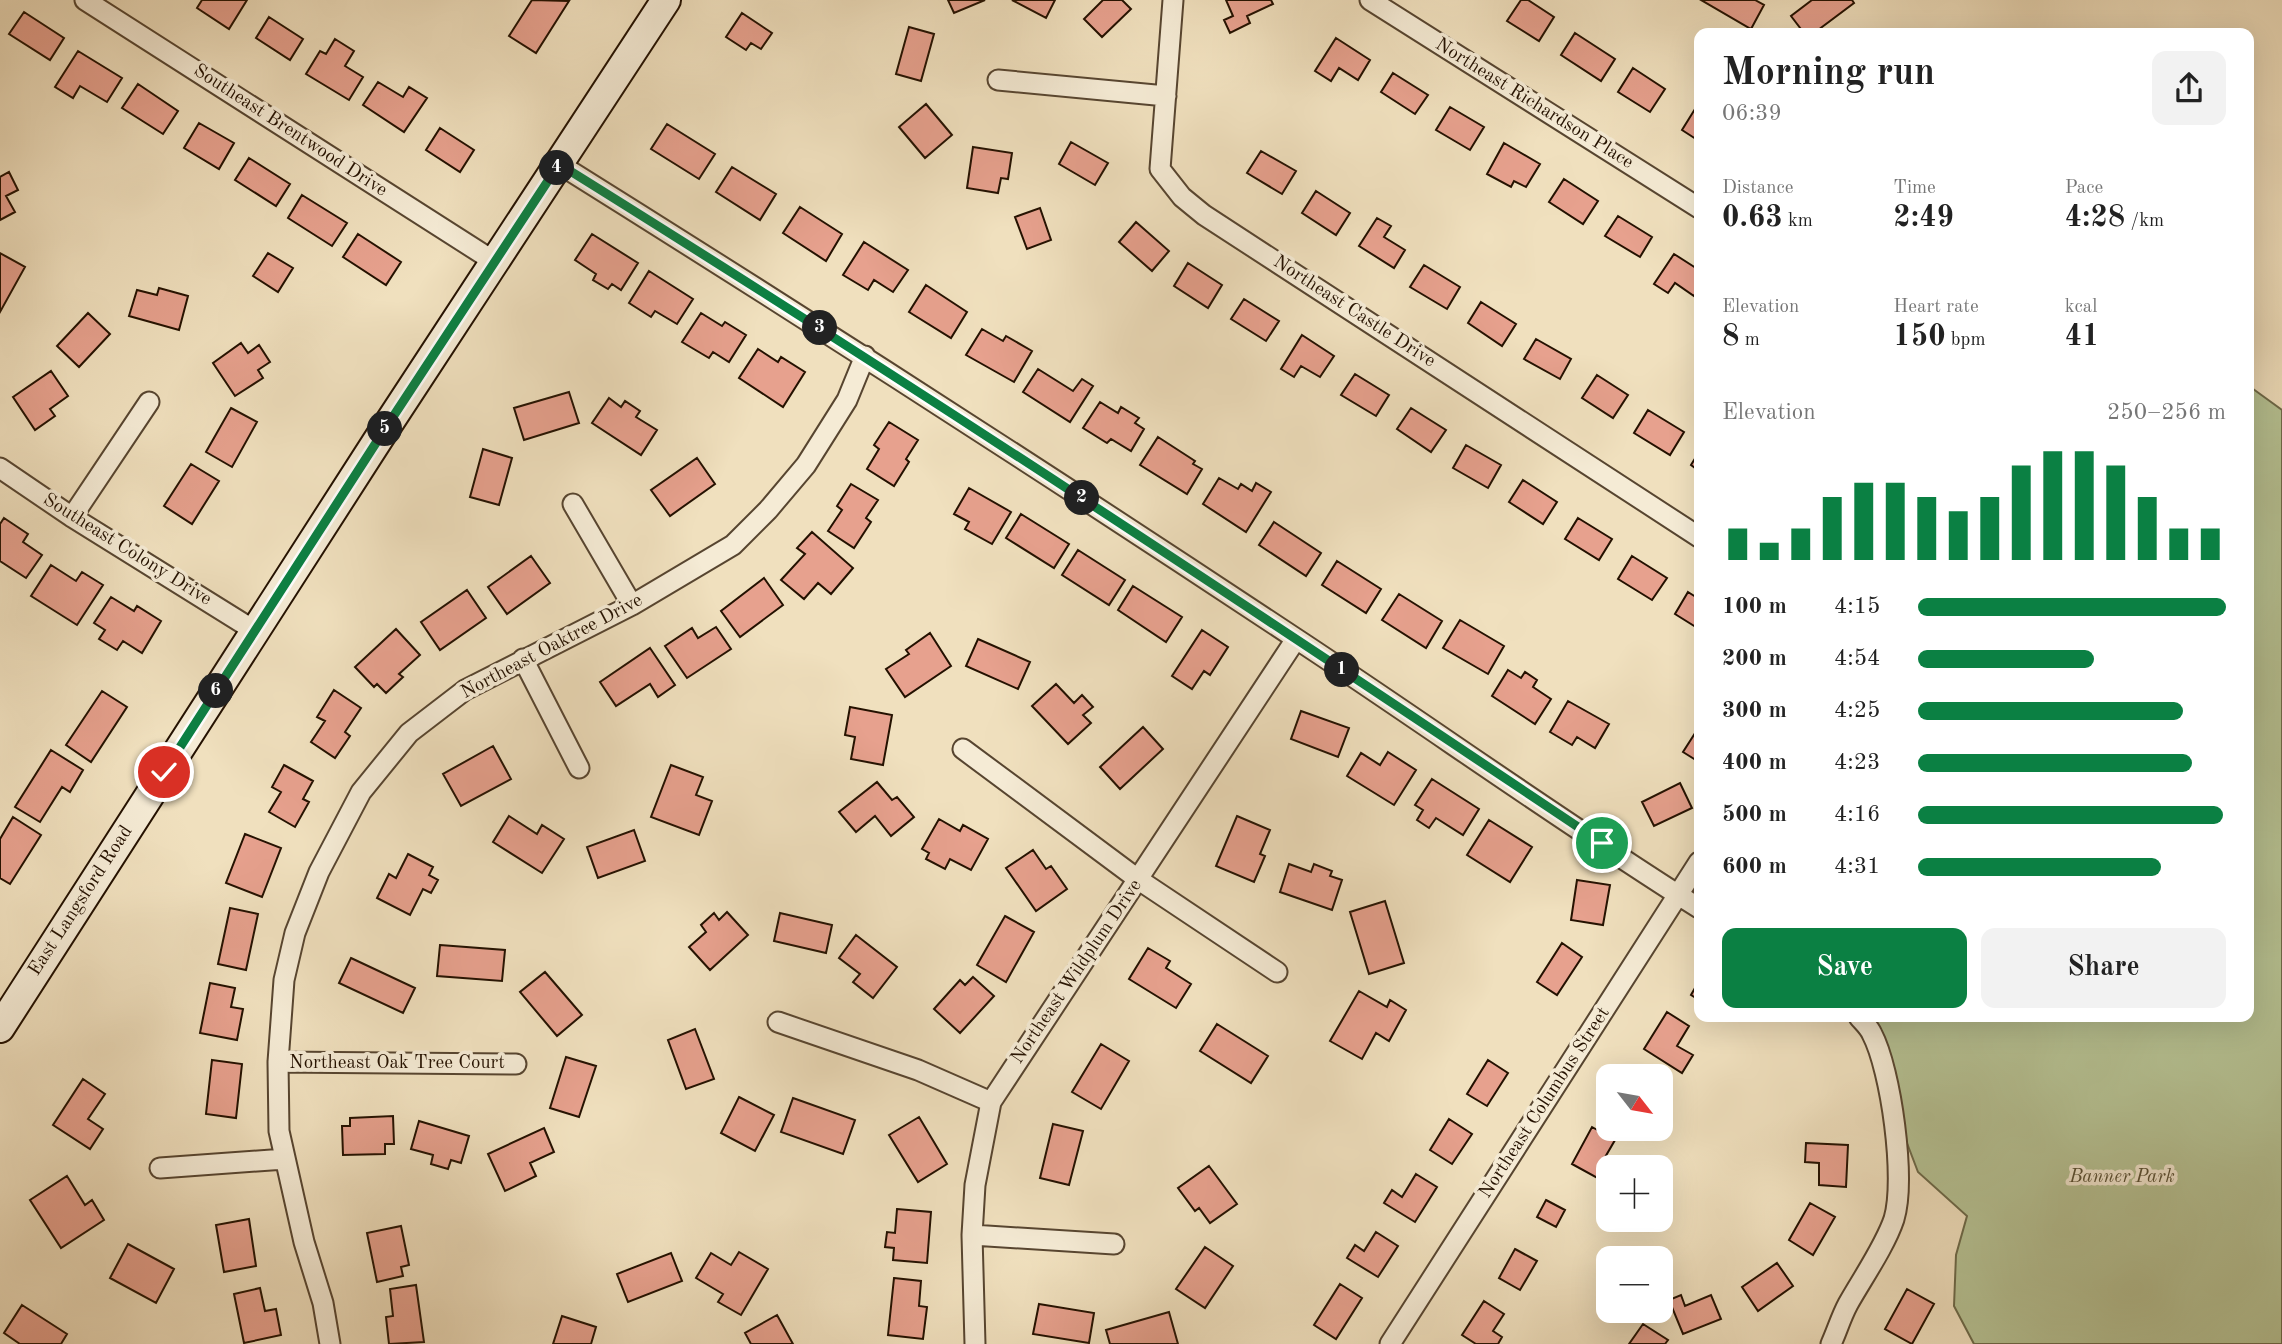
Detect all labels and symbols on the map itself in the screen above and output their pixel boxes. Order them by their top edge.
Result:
street label: Northeast Richardson Place [1432,35,1636,173]
street label: Southeast Brentwood Drive [190,61,390,201]
pin: 4 [540,150,574,186]
street label: Northeast Castle Drive [1270,253,1438,371]
pin: 3 [802,310,838,346]
pin: 5 [368,412,402,446]
pin: 2 [1064,480,1100,516]
street label: Southeast Colony Drive [39,490,215,610]
street label: Northeast Oaktree Drive [458,591,646,703]
pin: 1 [1324,652,1360,688]
pin: 6 [198,674,234,708]
pin [134,742,194,802]
pin [1572,813,1632,873]
street label: East Langsford Road [25,823,137,979]
street label: Northeast Wildplum Drive [1008,876,1146,1068]
street label: Northeast Columbus Street [1476,1004,1614,1202]
street label: Northeast Oak Tree Court [289,1054,505,1073]
north arrow [1596,1064,1673,1141]
park label: Banner Park [2068,1168,2175,1187]

